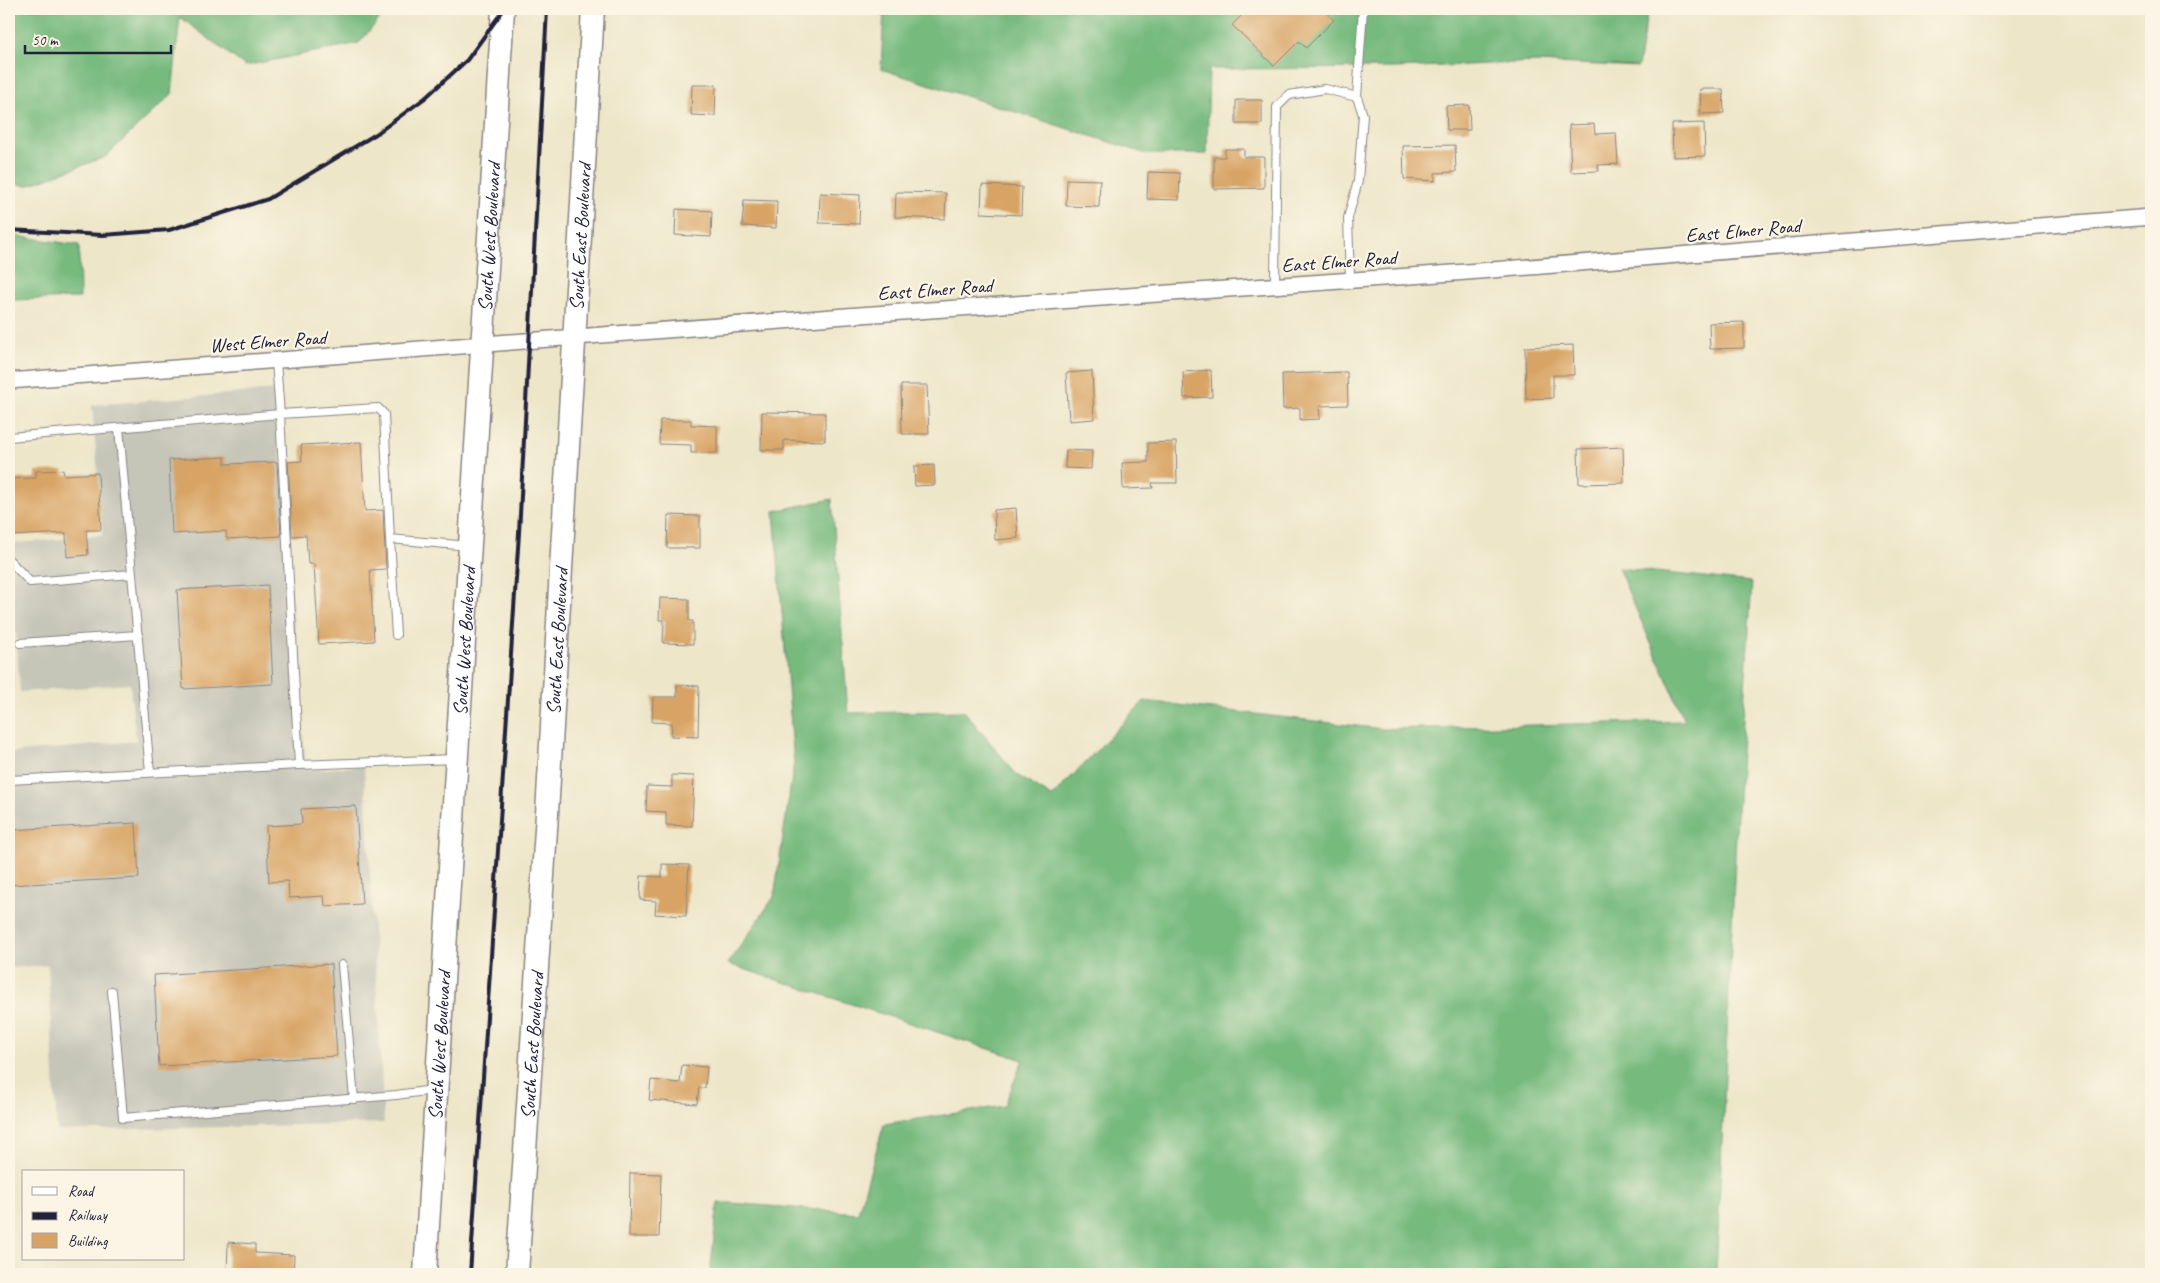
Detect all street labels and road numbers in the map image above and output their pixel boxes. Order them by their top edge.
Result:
street label: South West Boulevard [472,159,507,312]
street label: South East Boulevard [564,160,597,311]
street label: East Elmer Road [1685,213,1805,248]
street label: East Elmer Road [1281,245,1400,278]
street label: East Elmer Road [877,273,996,306]
street label: West Elmer Road [209,325,330,358]
street label: South West Boulevard [447,563,482,716]
street label: South East Boulevard [541,564,574,715]
street label: South West Boulevard [423,967,457,1121]
street label: South East Boulevard [515,968,550,1120]

